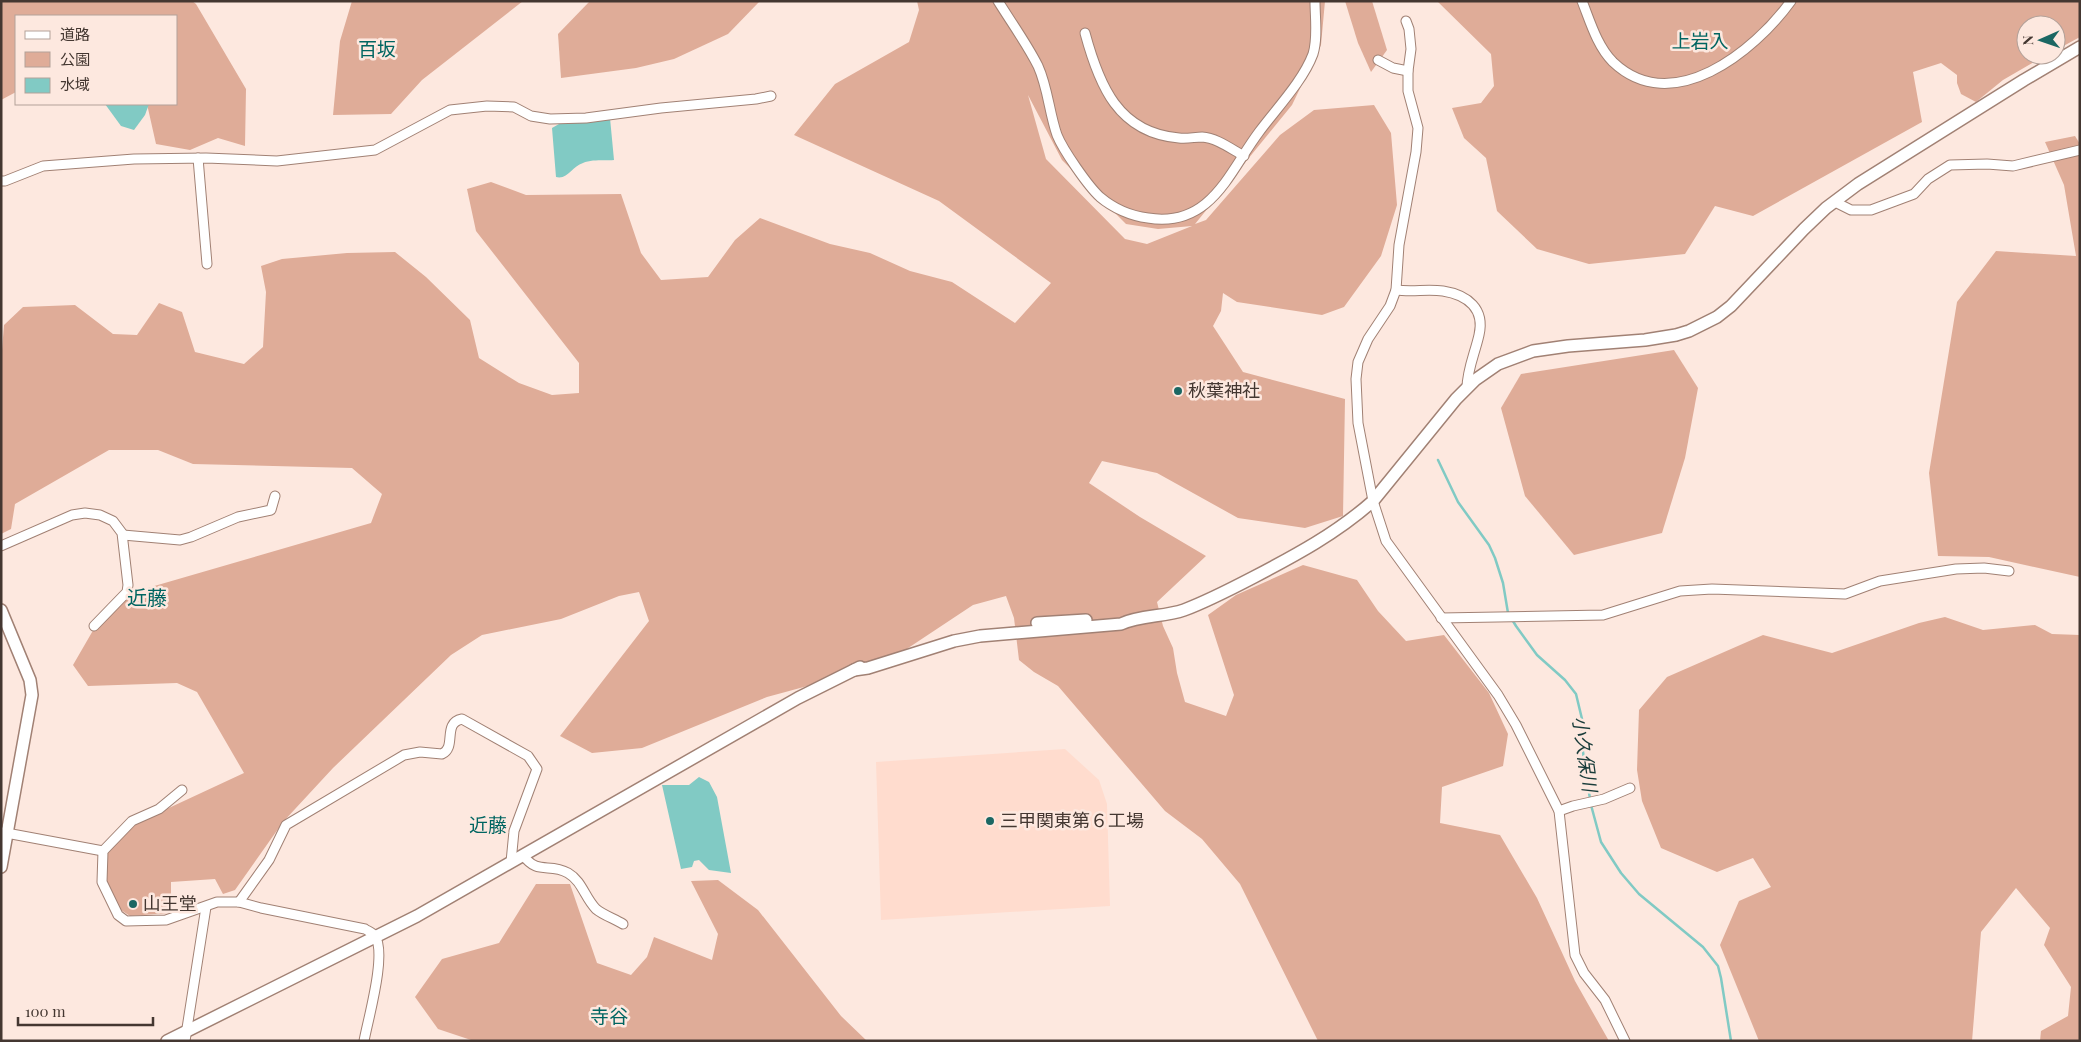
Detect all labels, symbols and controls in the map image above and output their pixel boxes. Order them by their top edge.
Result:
legend [15,15,178,105]
north arrow [2016,15,2066,65]
text: 道路 [60,24,90,44]
district label: 上岩入 [1671,27,1729,53]
district label: 百坂 [358,35,396,61]
text: N [2018,35,2037,46]
text: 公園 [60,49,90,69]
text: 水域 [60,74,90,94]
place label: 秋葉神社 [1188,378,1260,402]
marker: 秋葉神社 [1172,385,1184,397]
district label: 近藤 [127,583,167,610]
water label: 小久保川 [1568,714,1604,795]
place label: 三甲関東第６工場 [1000,808,1144,832]
district label: 近藤 [469,811,507,837]
marker: 三甲関東第６工場 [984,815,996,827]
place label: 山王堂 [143,891,197,915]
marker: 山王堂 [127,898,139,910]
scale bar [18,994,152,1026]
text: 100 m [25,1001,66,1021]
district label: 寺谷 [590,1002,628,1028]

